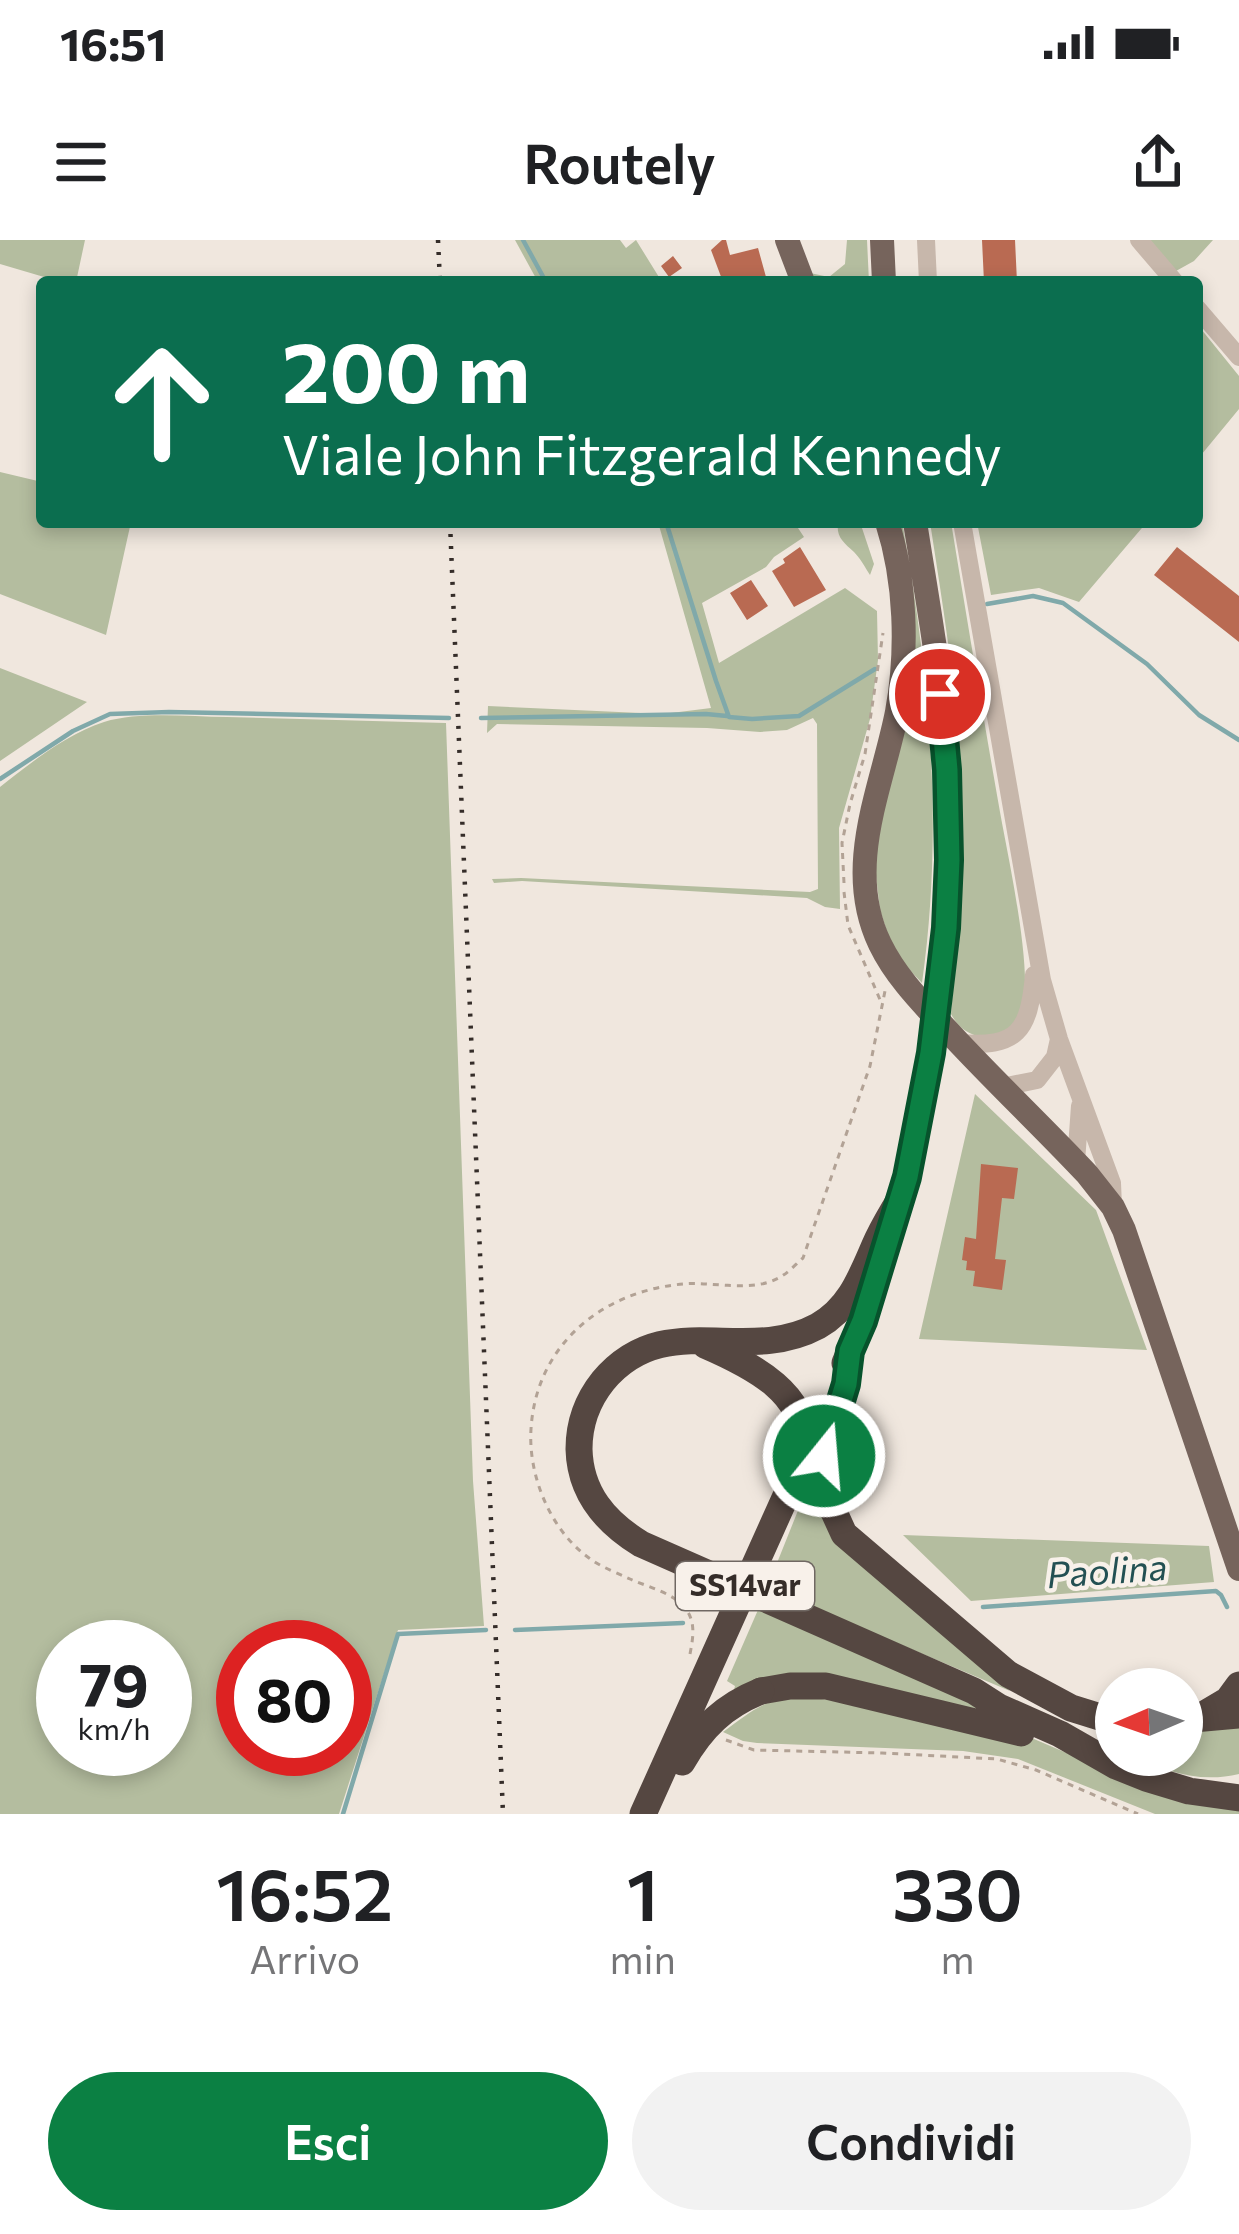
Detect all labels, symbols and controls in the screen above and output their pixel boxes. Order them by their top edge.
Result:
text: 16:51 [60,15,167,70]
icon: menu [48,129,114,195]
text: Routely [523,129,716,195]
icon: share [1125,129,1191,195]
text: 200 m [282,318,530,420]
icon: ahead [84,324,240,480]
text: Viale John Fitzgerald Kennedy [282,420,1002,486]
pin [889,643,991,745]
icon: arrive [907,661,973,727]
position arrow [761,1393,887,1519]
water label: Paolina [1045,1543,1169,1595]
road number: SS14var [676,1562,814,1610]
speed limit sign: 80 [216,1620,372,1776]
text: 79 [79,1646,149,1719]
north arrow [1095,1668,1203,1776]
map controls [1095,1668,1203,1776]
text: km/h [78,1709,150,1746]
text: 16:52 [216,1848,393,1936]
text: 1 [627,1848,659,1936]
text: 330 [892,1848,1023,1936]
text: Arrivo [249,1934,360,1982]
text: min [610,1934,676,1982]
text: m [940,1934,974,1982]
button: Esci [48,2072,608,2210]
button: Condividi [632,2072,1191,2210]

